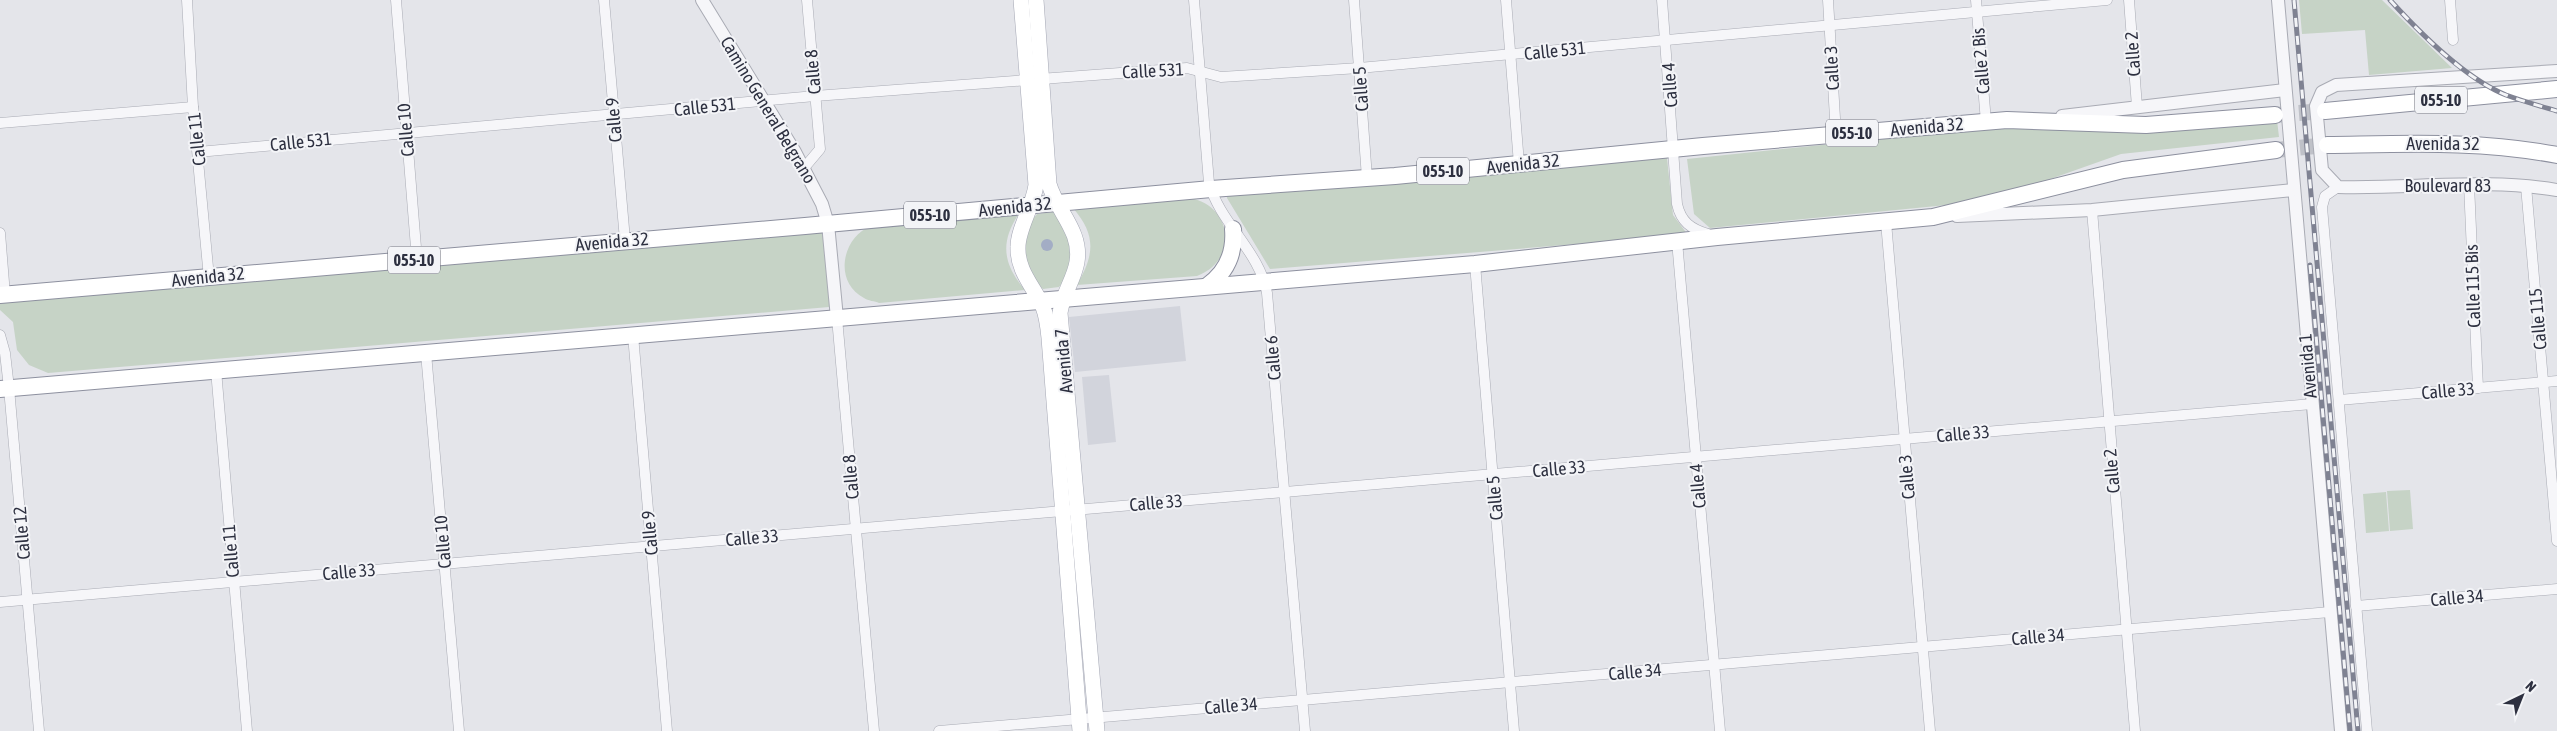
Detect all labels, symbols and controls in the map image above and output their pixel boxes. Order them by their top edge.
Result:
street label: Calle 2 Bis [1967,27,1994,95]
street label: Calle 2 [2120,31,2145,77]
street label: Camino General Belgrano [716,32,821,187]
street label: Calle 531 [1523,37,1587,64]
street label: Calle 3 [1820,45,1843,91]
street label: Calle 8 [800,49,825,95]
street label: Calle 531 [1122,58,1184,83]
street label: Calle 4 [1657,62,1682,108]
street label: Calle 5 [1348,66,1373,112]
road number: 055-10 [2415,86,2467,114]
street label: Calle 531 [673,93,737,120]
street label: Calle 9 [601,97,626,143]
street label: Calle 10 [393,103,418,158]
street label: Calle 11 [183,111,210,167]
street label: Avenida 32 [1889,113,1964,140]
road number: 055-10 [1826,120,1878,146]
street label: Calle 531 [269,128,333,155]
street label: Avenida 32 [2406,133,2480,154]
street label: Avenida 32 [1485,149,1561,178]
road number: 055-10 [1417,158,1469,185]
street label: Boulevard 83 [2404,175,2492,196]
street label: Avenida 32 [977,192,1053,221]
road number: 055-10 [904,202,956,228]
street label: Avenida 32 [574,228,649,255]
street label: Calle 115 Bis [2461,244,2484,328]
road number: 055-10 [388,246,440,274]
street label: Avenida 32 [170,262,246,291]
street label: Calle 115 [2524,287,2551,351]
street label: Avenida 7 [1050,328,1077,394]
street label: Avenida 1 [2294,333,2321,399]
street label: Calle 6 [1260,335,1285,381]
street label: Calle 33 [2420,378,2475,403]
street label: Calle 33 [1935,421,1990,446]
street label: Calle 2 [2099,448,2124,494]
street label: Calle 8 [838,454,863,500]
street label: Calle 3 [1894,454,1919,500]
street label: Calle 33 [1531,456,1586,481]
street label: Calle 4 [1685,463,1710,509]
street label: Calle 5 [1482,475,1507,521]
street label: Calle 33 [1128,490,1183,515]
street label: Calle 12 [9,506,34,561]
street label: Calle 9 [637,510,662,556]
street label: Calle 10 [430,515,455,570]
street label: Calle 11 [218,524,243,579]
street label: Calle 33 [724,525,779,550]
street label: Calle 33 [321,559,376,584]
street label: Calle 34 [2429,585,2484,610]
street label: Calle 34 [2010,624,2065,649]
street label: Calle 34 [1607,659,1662,684]
north arrow [2497,671,2547,721]
text: N [2522,678,2539,695]
street label: Calle 34 [1203,693,1258,718]

